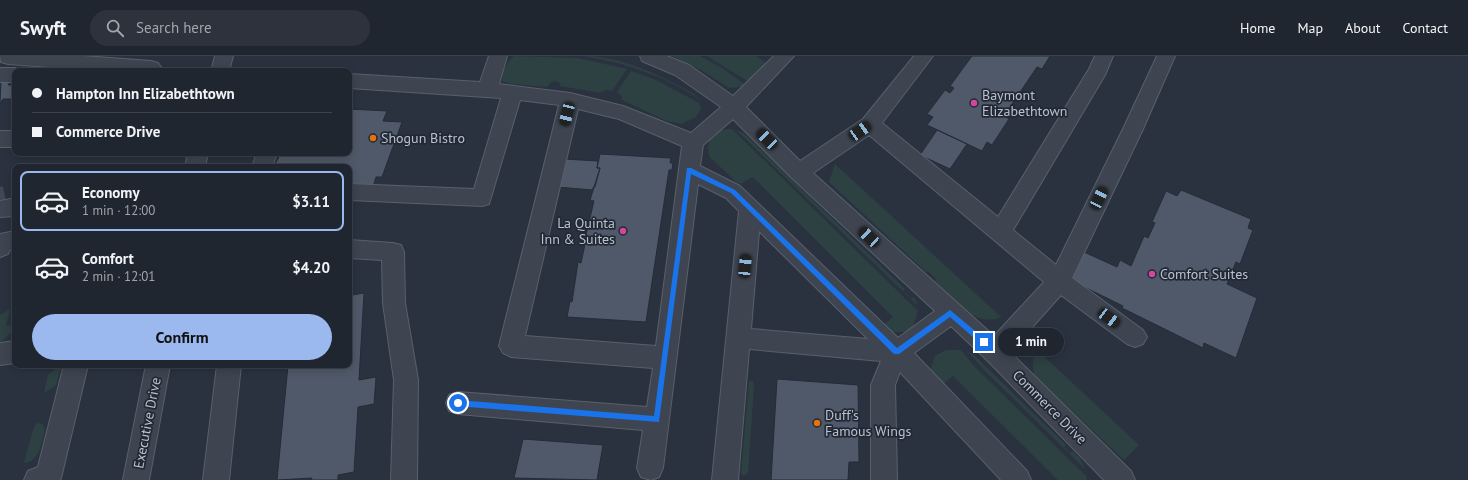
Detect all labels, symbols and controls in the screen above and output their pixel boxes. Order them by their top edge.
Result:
search box [90,10,370,46]
text: Swyft [20,16,66,40]
icon: search [104,17,126,39]
text: Search here [136,18,212,37]
text: Home [1240,19,1275,37]
text: Map [1297,19,1323,37]
text: About [1345,19,1381,37]
text: Contact [1403,19,1448,37]
text: Hampton Inn Elizabethtown [56,84,235,103]
place label: Baymont Elizabethtown [982,86,1068,120]
marker: Baymont Elizabethtown [969,98,979,108]
car [558,101,576,127]
car [847,119,873,143]
text: Commerce Drive [56,122,160,141]
car [754,126,780,152]
place label: Shogun Bistro [381,129,465,147]
marker: Shogun Bistro [368,133,378,143]
icon: car [34,183,70,219]
text: Economy [82,183,140,202]
car [1088,185,1110,211]
text: $3.11 [292,192,330,211]
text: 1 min · 12:00 [82,202,155,219]
place label: La Quinta Inn & Suites [540,214,615,248]
car [856,224,882,250]
marker: La Quinta Inn & Suites [618,226,628,236]
icon: car [34,249,70,285]
text: Comfort [82,249,134,268]
car [738,254,752,278]
text: $4.20 [292,258,330,277]
place label: Comfort Suites [1160,265,1248,283]
text: 2 min · 12:01 [82,268,155,285]
marker: Comfort Suites [1147,269,1157,279]
car [1096,306,1122,330]
button: Confirm [32,314,332,360]
callout: 1 min [998,328,1064,356]
route end [975,333,993,351]
text: 1 min [1015,333,1047,350]
street label: Commerce Drive [1009,366,1091,448]
street label: Executive Drive [129,376,165,470]
route start [449,394,467,412]
place label: Duff's Famous Wings [825,406,911,440]
marker: Duff's Famous Wings [812,418,822,428]

